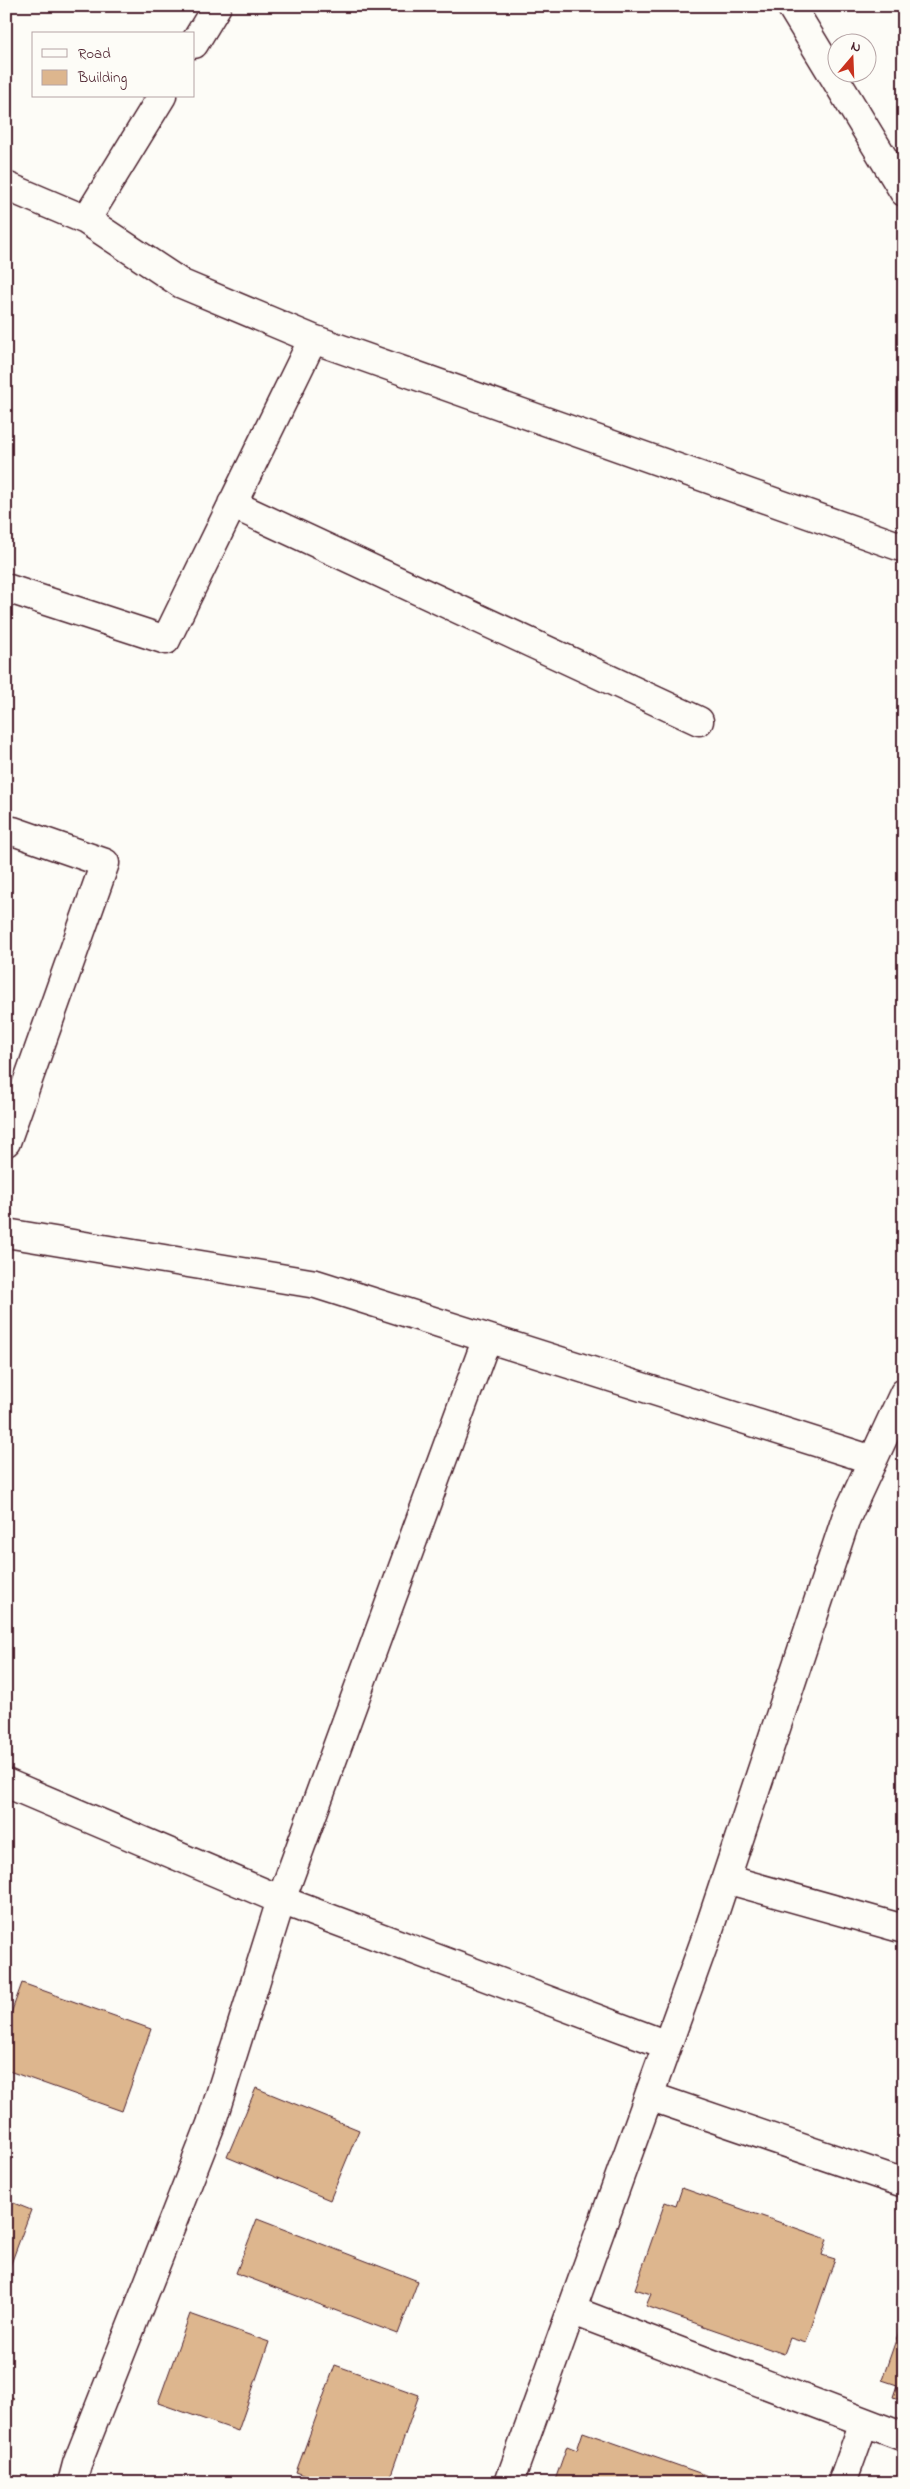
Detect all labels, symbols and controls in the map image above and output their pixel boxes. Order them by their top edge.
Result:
legend [32,32,195,98]
north arrow [828,32,878,82]
text: N [848,36,864,59]
text: Road [78,43,111,65]
text: Building [77,67,127,90]

